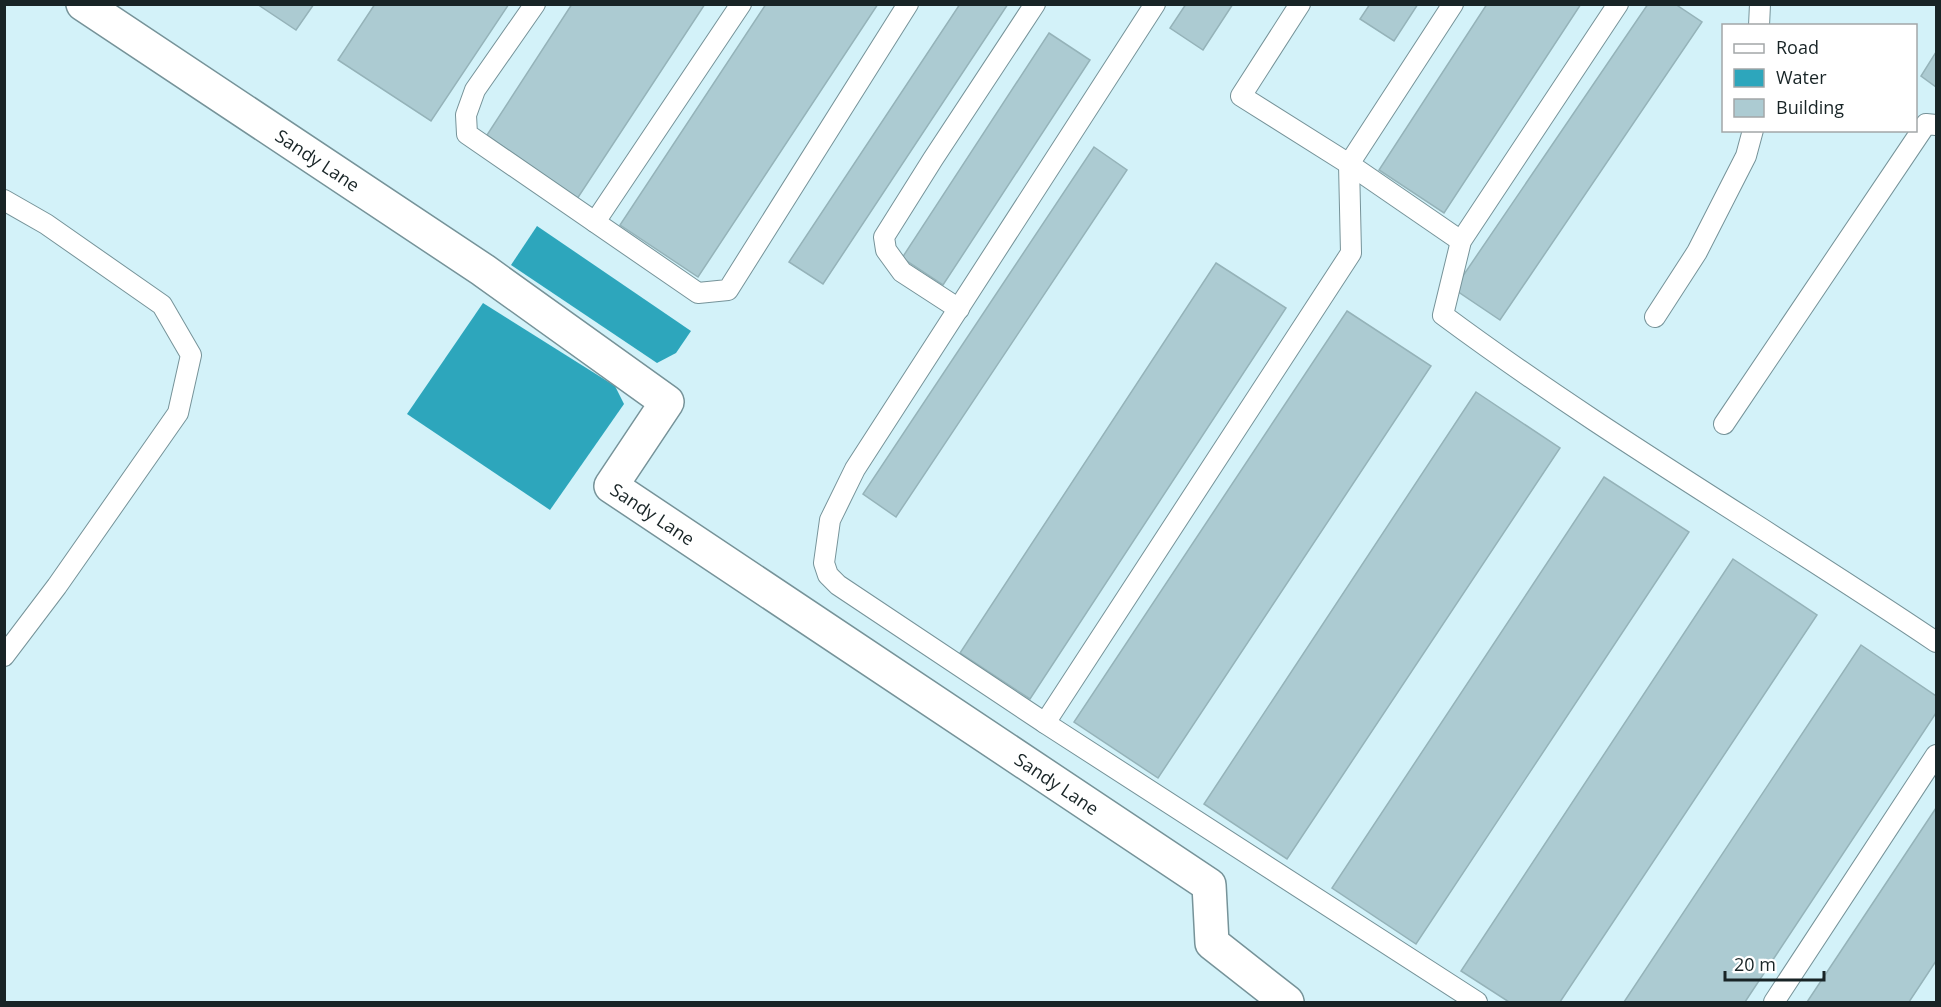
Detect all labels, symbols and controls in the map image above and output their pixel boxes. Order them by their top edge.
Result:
legend [1722,24,1917,132]
text: Road [1776,35,1819,59]
text: Water [1776,65,1827,89]
text: Building [1776,95,1844,119]
street label: Sandy Lane [271,124,365,197]
street label: Sandy Lane [606,477,699,551]
street label: Sandy Lane [1010,747,1104,820]
scale bar [1725,944,1824,982]
text: 20 m [1734,952,1776,976]

